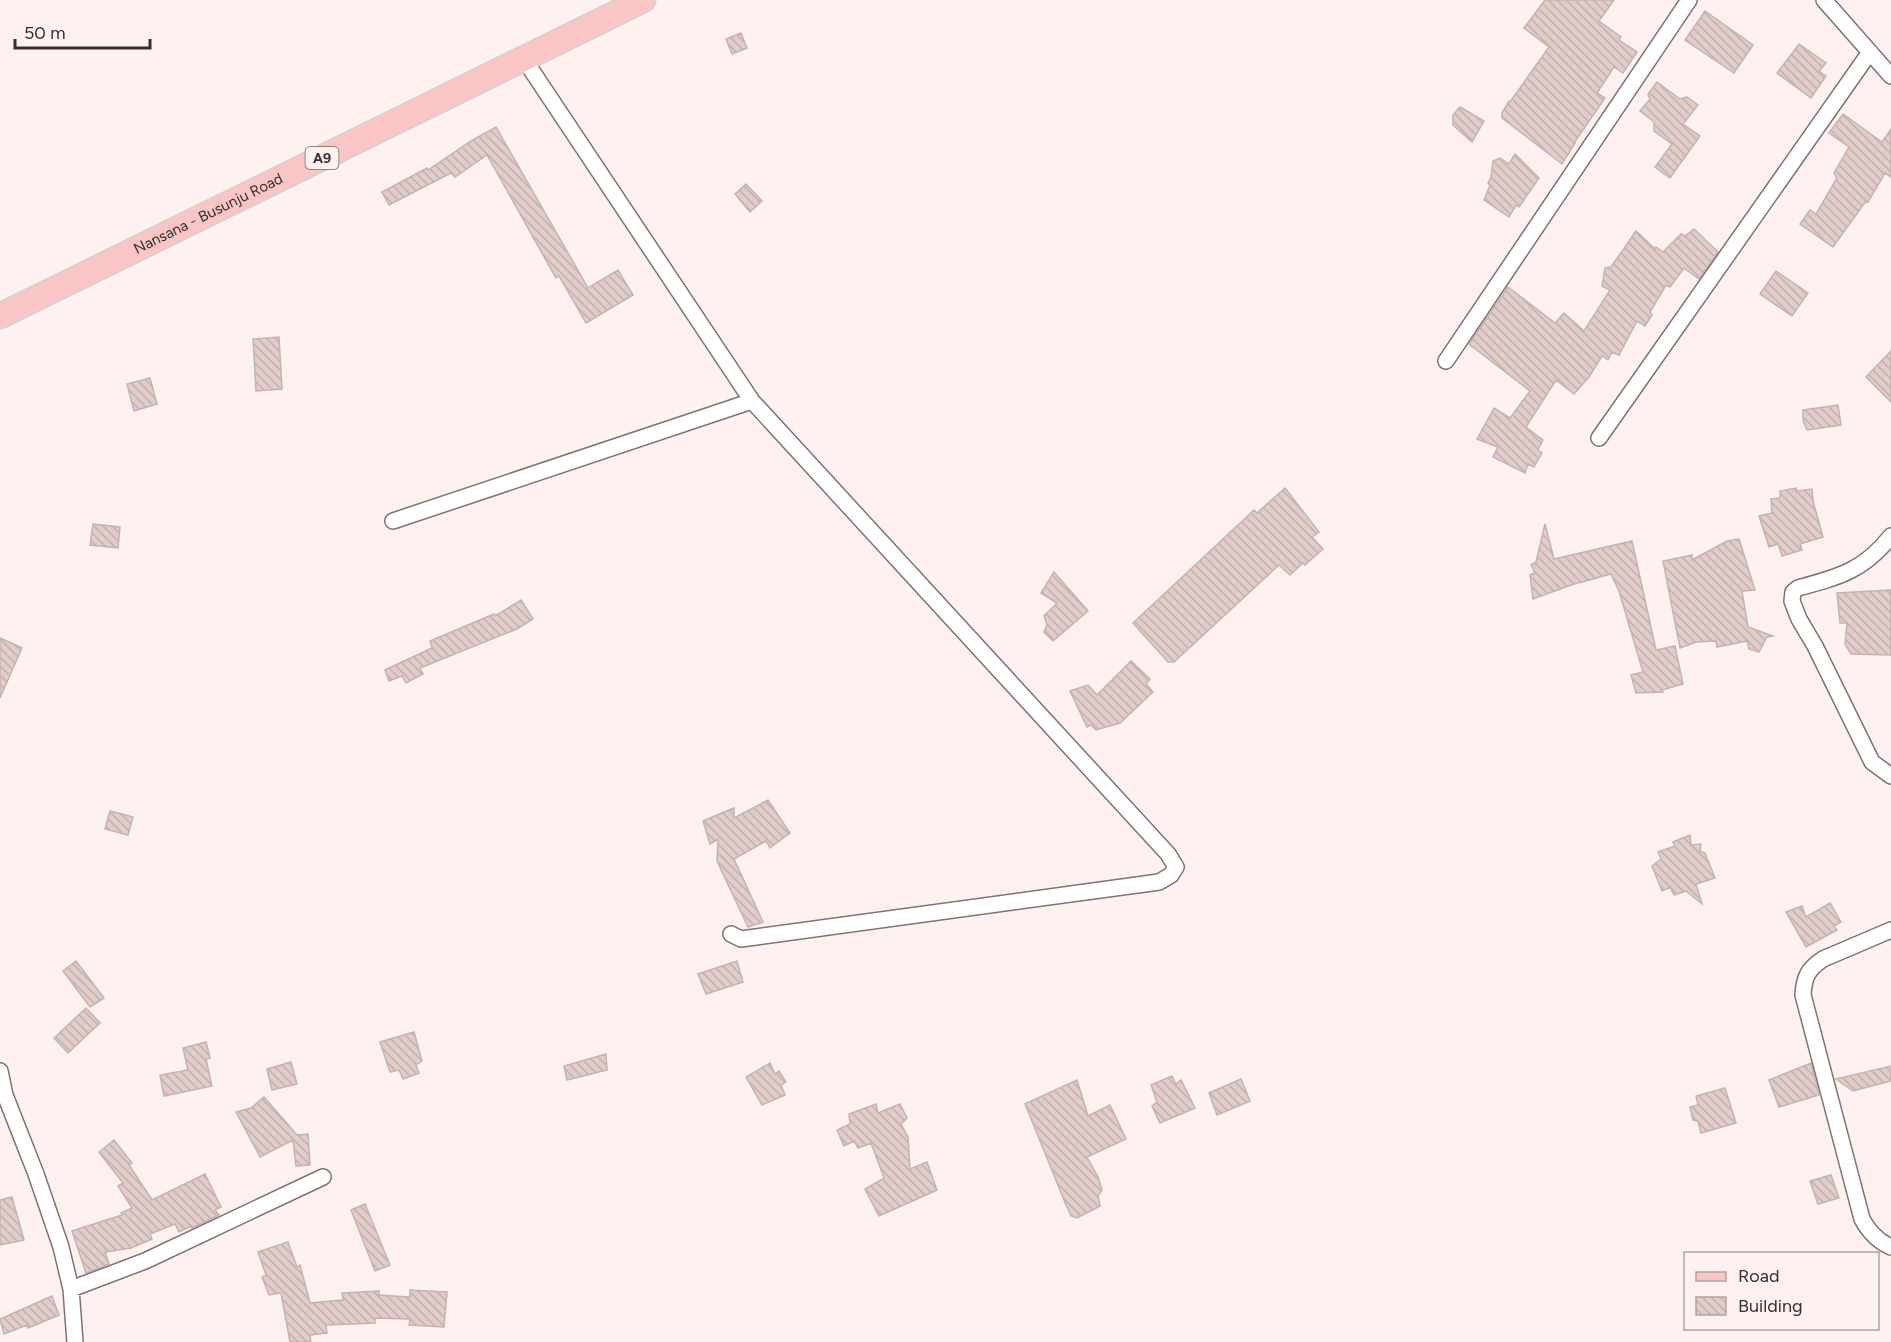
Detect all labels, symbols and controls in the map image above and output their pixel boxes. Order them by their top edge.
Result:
scale bar [15,12,150,50]
text: 50 m [24,22,66,44]
road number: A9 [306,147,338,169]
street label: Nansana - Busunju Road [131,169,286,258]
legend [1684,1252,1879,1330]
text: Road [1738,1265,1779,1287]
text: Building [1738,1295,1803,1317]

